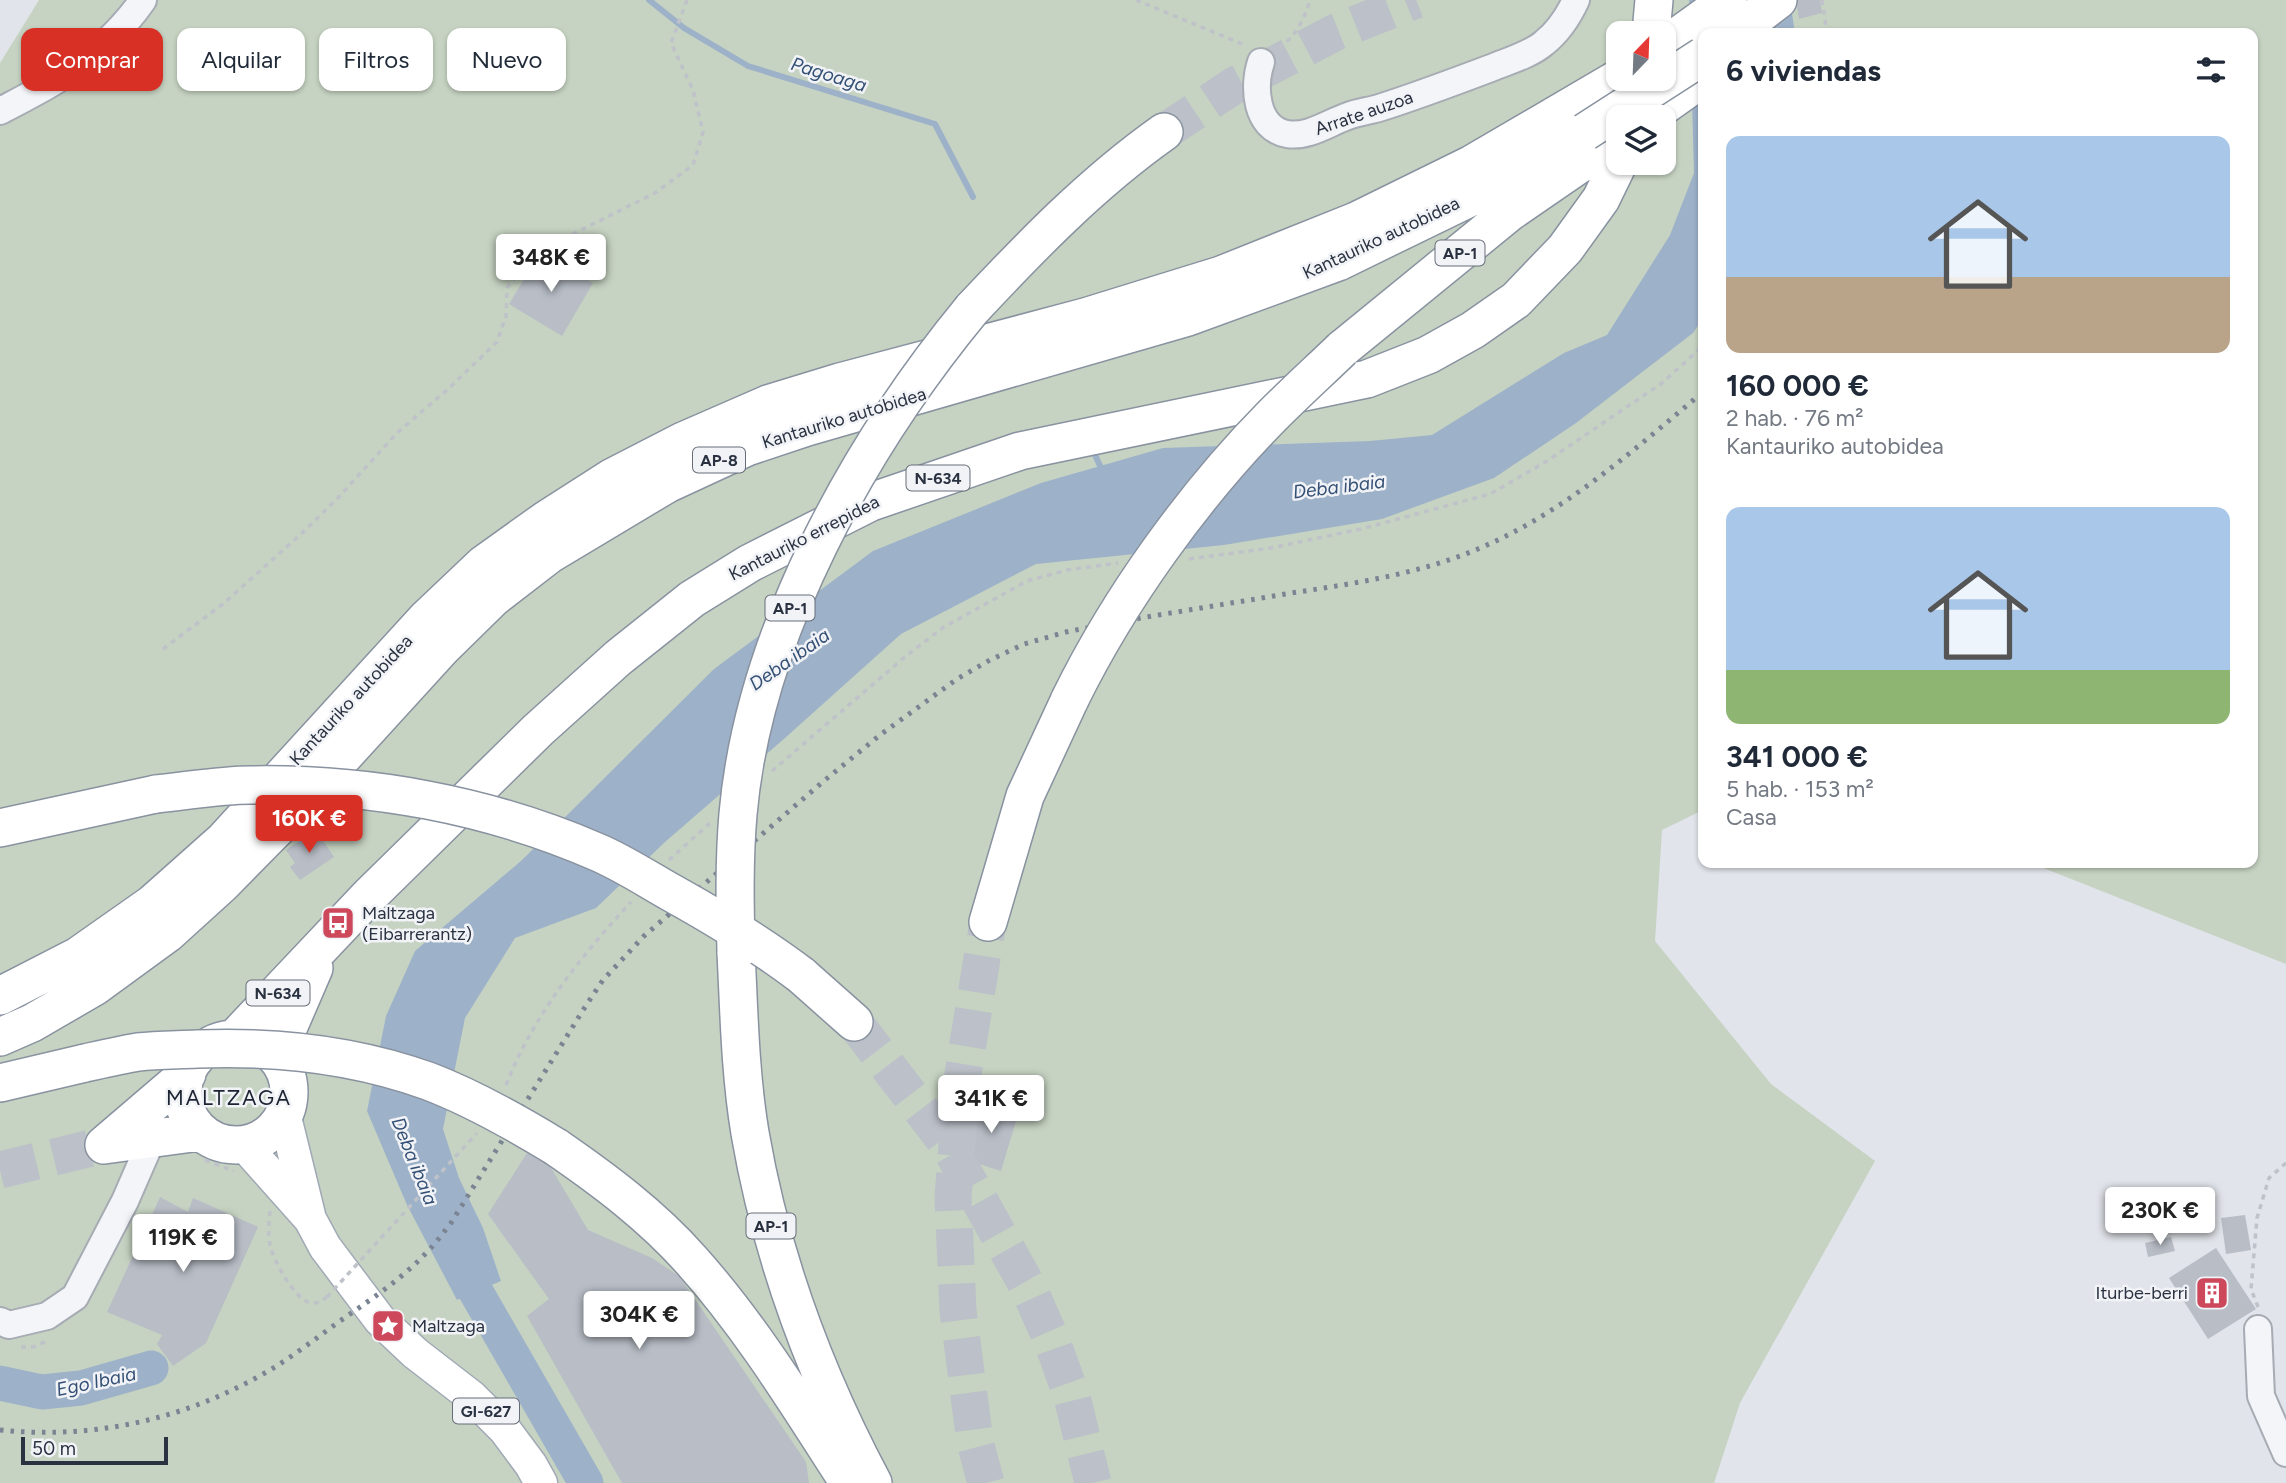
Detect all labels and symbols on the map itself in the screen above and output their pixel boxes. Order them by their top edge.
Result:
north arrow [1606,21,1676,91]
water label: Pagoaga [788,52,869,97]
street label: Arrate auzoa [1312,86,1416,140]
street label: Kantauriko autobidea [1299,192,1463,284]
pin: 348K € [494,234,608,294]
road number: AP-1 [1436,241,1484,266]
street label: Kantauriko autobidea [759,383,929,453]
road number: AP-8 [693,447,745,472]
road number: N-634 [906,466,970,491]
water label: Deba ibaia [1292,469,1387,504]
street label: Kantauriko errepidea [725,491,883,585]
road number: AP-1 [766,596,814,621]
water label: Deba ibaia [745,623,834,695]
street label: Kantauriko autobidea [285,630,417,770]
pin: 160K € [252,796,366,855]
place label: Maltzaga (Eibarrerantz) [362,902,472,945]
bus stop icon: Maltzaga (Eibarrerantz) [319,904,357,942]
road number: N-634 [246,981,310,1006]
pin: 341K € [934,1076,1048,1135]
district label: MALTZAGA [166,1085,292,1110]
water label: Deba ibaia [386,1114,443,1209]
pin: 230K € [2103,1188,2217,1247]
pin: 119K € [126,1214,240,1274]
road number: AP-1 [746,1214,796,1238]
building icon: Iturbe-berri [2193,1274,2231,1312]
place label: Iturbe-berri [2096,1282,2188,1304]
pin: 304K € [582,1292,696,1351]
place icon: Maltzaga [369,1307,407,1345]
place label: Maltzaga [412,1315,485,1337]
water label: Ego Ibaia [54,1362,138,1401]
road number: GI-627 [453,1399,519,1424]
scale bar [21,1434,168,1466]

